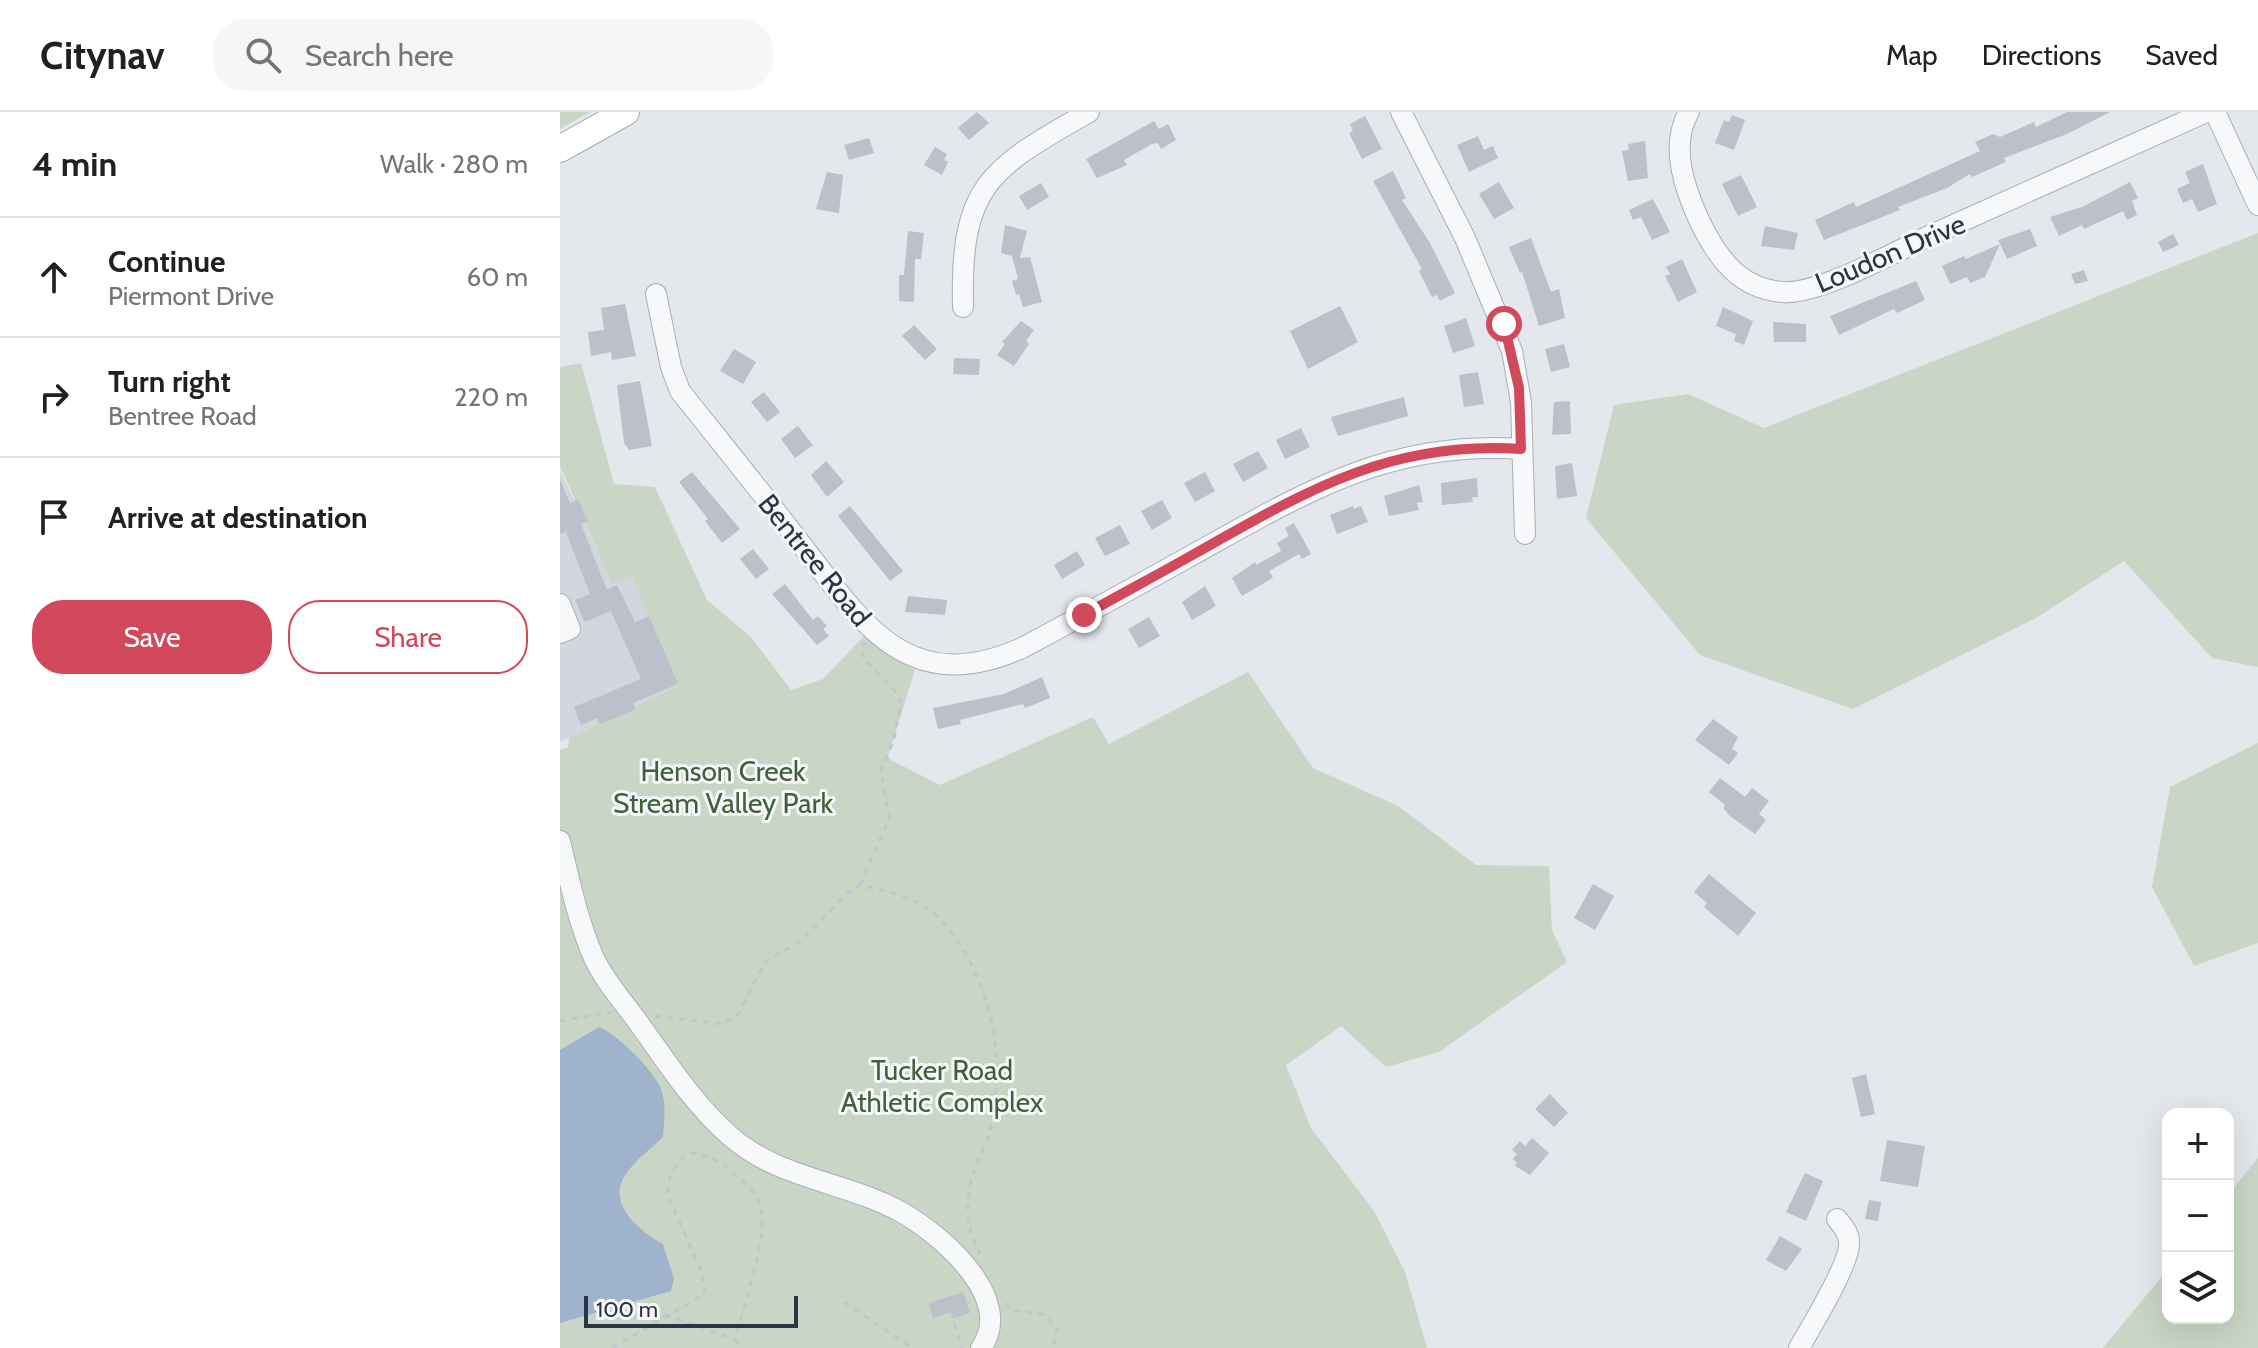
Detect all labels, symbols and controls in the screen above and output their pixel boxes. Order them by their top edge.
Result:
search box [213,19,773,91]
text: Citynav [40,32,165,79]
icon: search [241,33,285,77]
text: Search here [305,37,454,74]
text: Map [1886,38,1938,72]
text: Directions [1982,38,2101,72]
text: Saved [2145,38,2218,72]
text: 4 min [32,143,117,185]
text: Walk · 280 m [380,148,528,180]
street label: Loudon Drive [1810,206,1970,300]
text: Continue [108,243,225,280]
icon: ahead [32,255,76,299]
text: 60 m [466,261,528,293]
text: Piermont Drive [108,280,274,312]
route start [1486,306,1522,342]
text: Turn right [108,363,231,400]
icon: right [32,375,76,419]
text: 220 m [454,381,528,413]
text: Bentree Road [108,400,257,432]
street label: Bentree Road [751,487,879,633]
icon: arrive [32,495,76,539]
text: Arrive at destination [108,499,368,536]
route end [1066,597,1102,633]
button: Save [32,600,272,674]
button: Share [288,600,528,674]
park label: Henson Creek Stream Valley Park [613,754,833,820]
park label: Tucker Road Athletic Complex [841,1053,1043,1119]
map controls [2162,1108,2234,1324]
button: + [2162,1108,2234,1180]
button: − [2162,1180,2234,1252]
button: layers [2162,1252,2234,1324]
scale bar [584,1292,798,1328]
text: 100 m [596,1296,658,1323]

